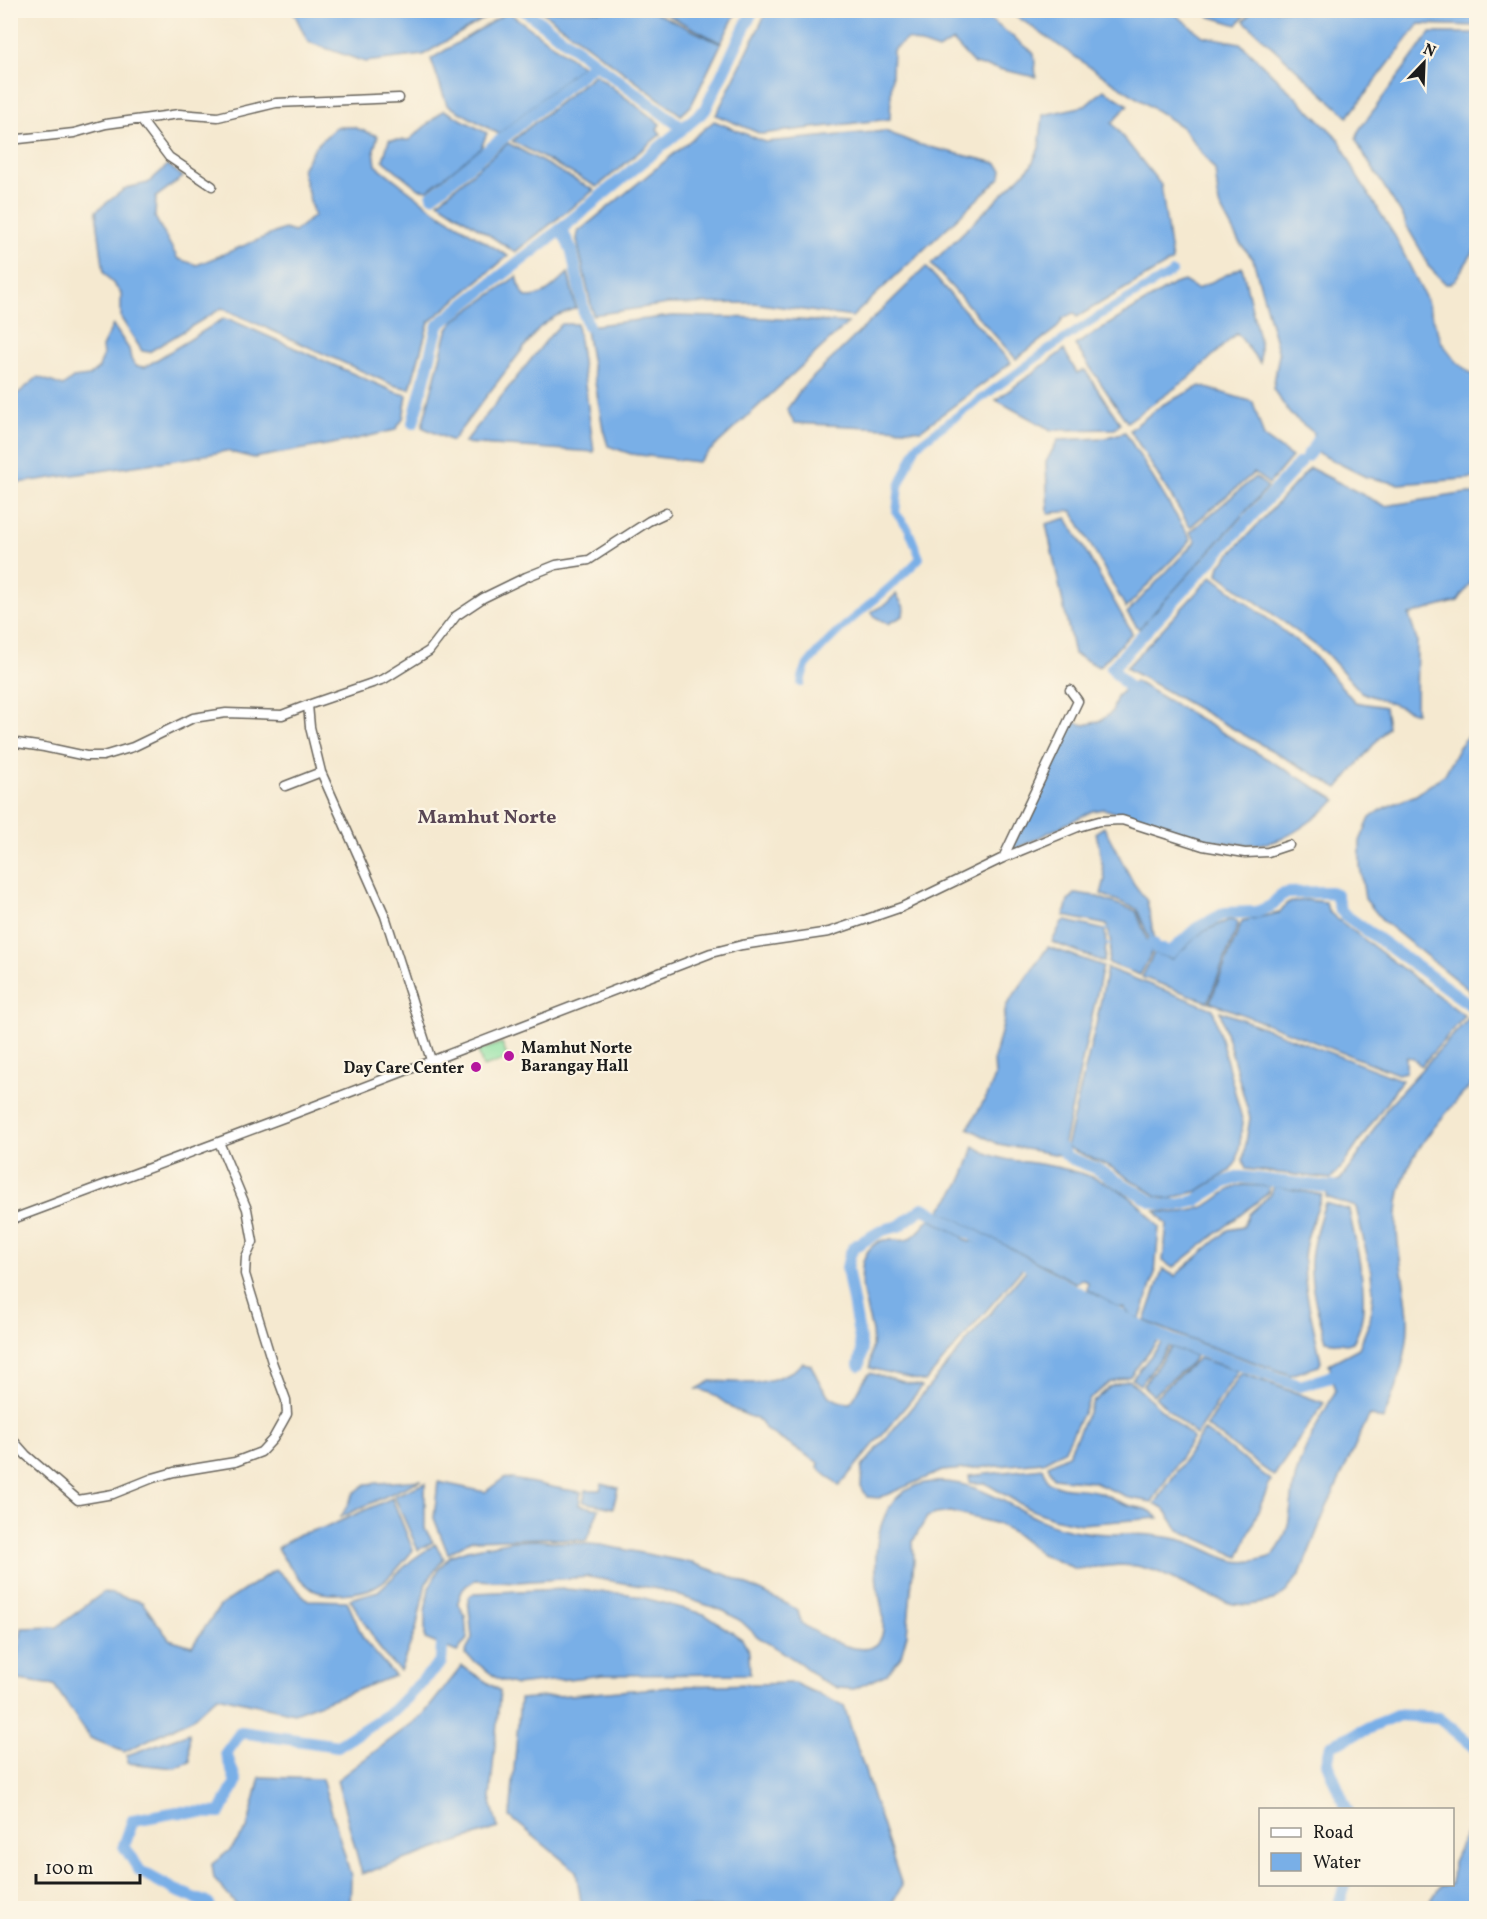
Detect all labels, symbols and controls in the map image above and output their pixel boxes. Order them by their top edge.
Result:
north arrow [1394,33,1454,93]
text: N [1419,39,1439,64]
district label: Mamhut Norte [417,804,557,832]
place label: Mamhut Norte Barangay Hall [521,1038,632,1078]
marker: Mamhut Norte Barangay Hall [502,1049,516,1063]
place label: Day Care Center [343,1058,464,1080]
marker: Day Care Center [469,1060,483,1074]
legend [1259,1808,1454,1886]
text: Road [1313,1821,1354,1846]
scale bar [36,1847,140,1885]
text: Water [1313,1851,1361,1876]
text: 100 m [45,1857,94,1882]

